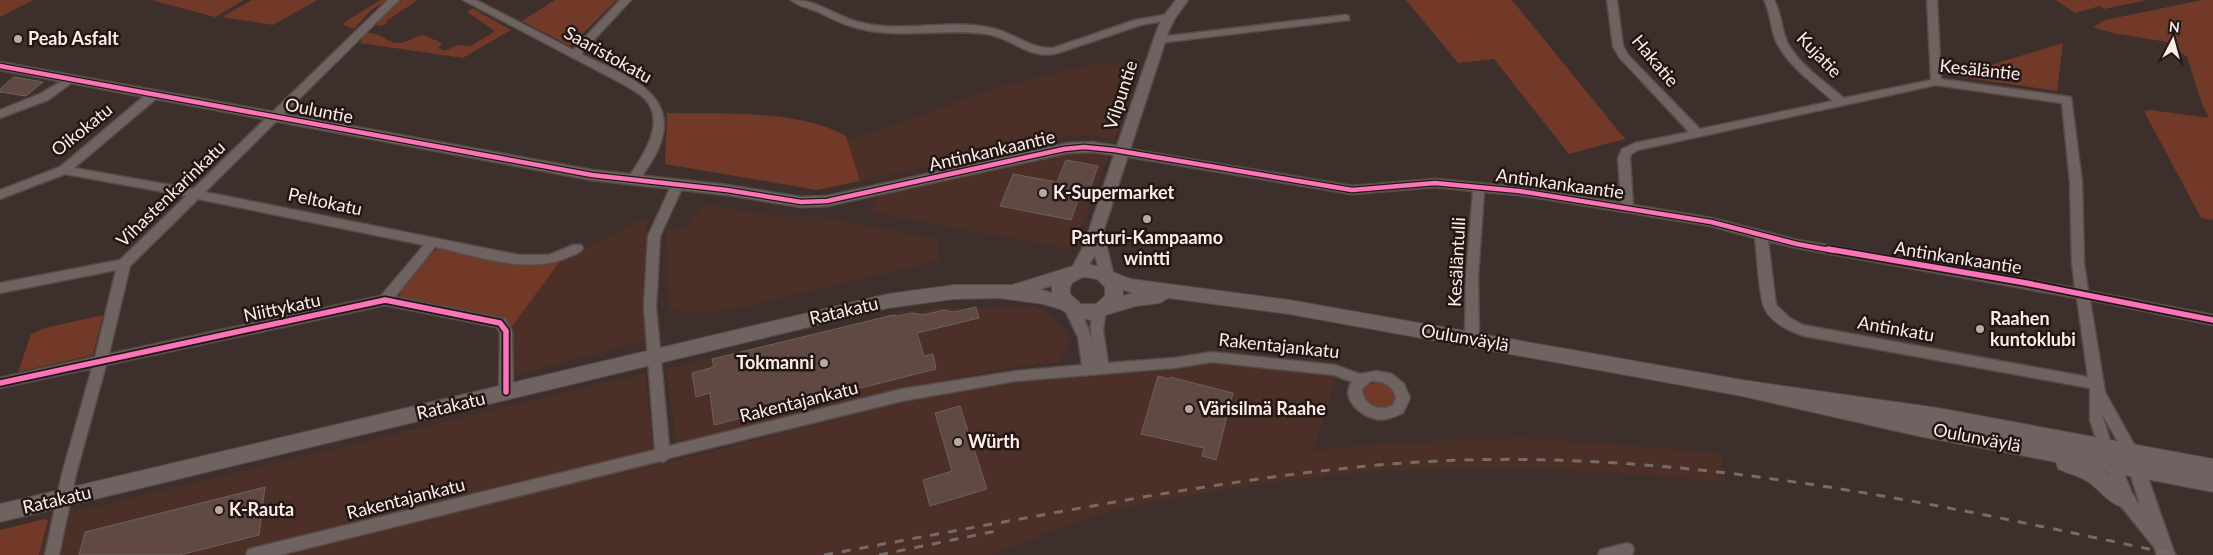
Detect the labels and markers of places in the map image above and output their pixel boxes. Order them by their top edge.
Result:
place label: Peab Asfalt [28,27,119,49]
marker: Peab Asfalt [12,33,24,45]
place label: K-Supermarket [1053,181,1175,203]
marker: K-Supermarket [1037,187,1049,199]
marker: Parturi-Kampaamo wintti [1141,213,1153,225]
place label: Parturi-Kampaamo wintti [1071,226,1223,269]
place label: Raahen kuntoklubi [1990,307,2076,350]
marker: Raahen kuntoklubi [1974,323,1986,335]
place label: Tokmanni [736,351,814,373]
marker: Tokmanni [818,357,830,369]
place label: Värisilmä Raahe [1198,397,1326,419]
marker: Värisilmä Raahe [1183,403,1195,415]
place label: Würth [968,430,1020,452]
marker: Würth [952,436,964,448]
place label: K-Rauta [229,498,294,520]
marker: K-Rauta [213,504,225,516]

